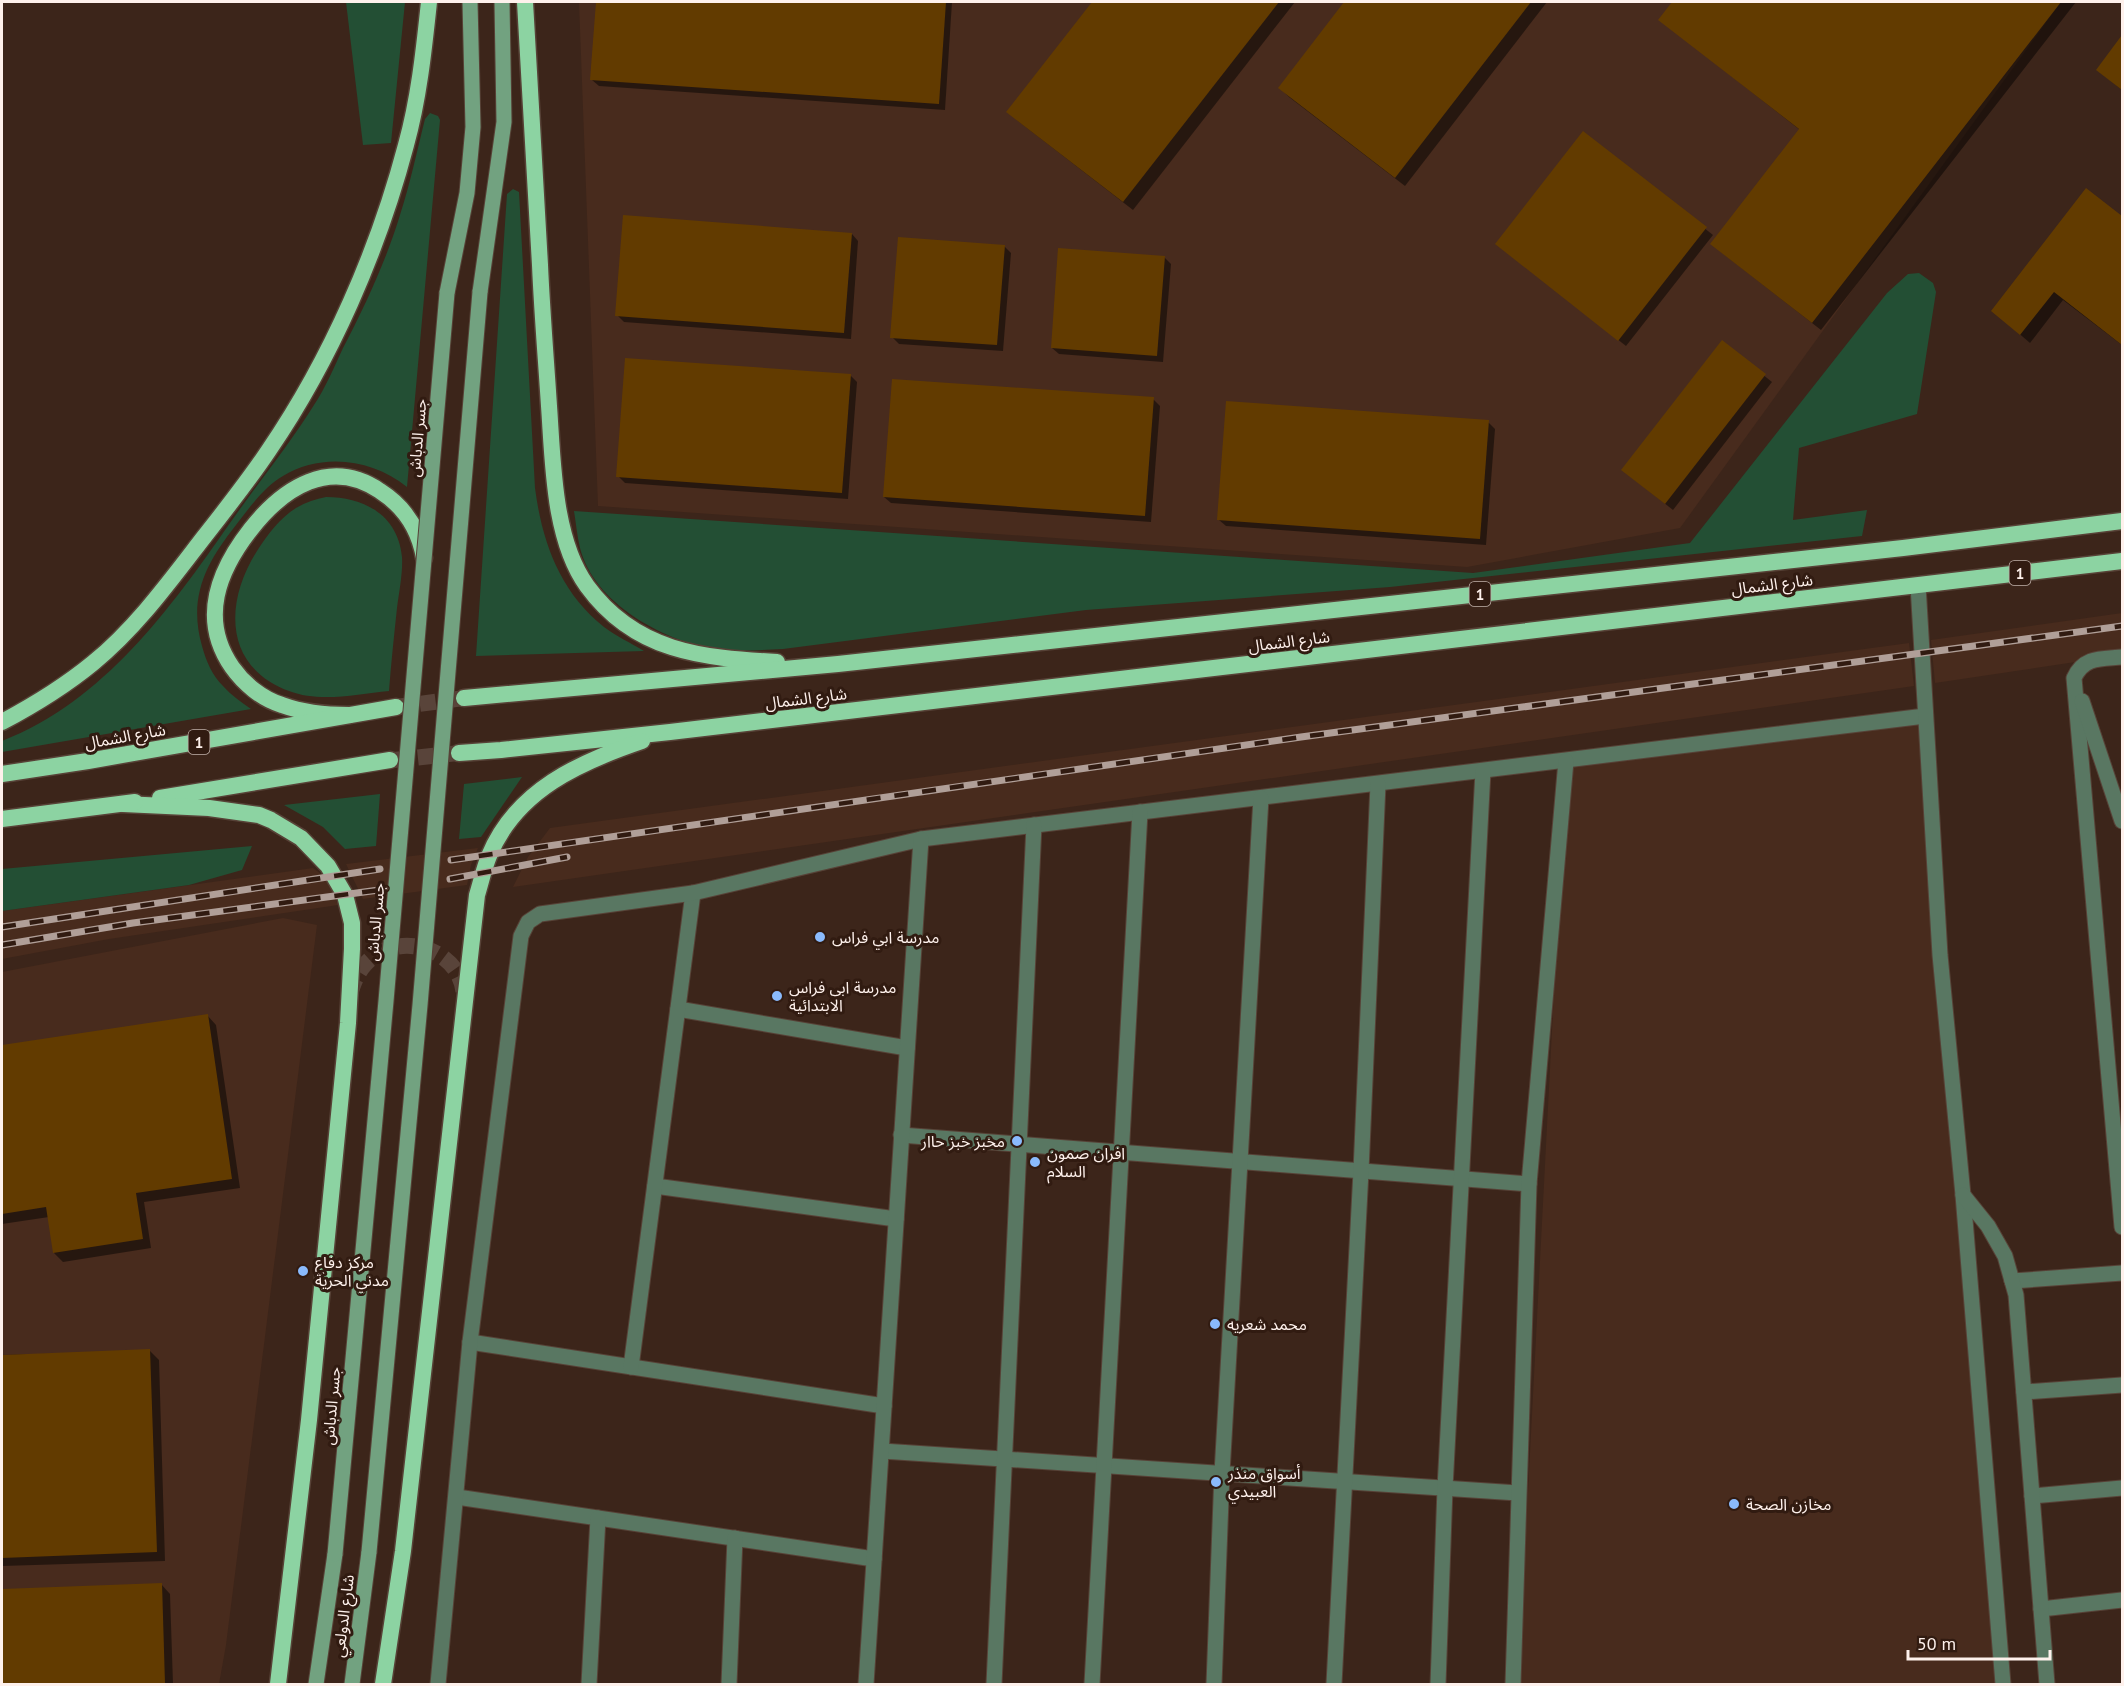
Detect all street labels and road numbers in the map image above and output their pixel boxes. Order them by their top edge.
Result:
street label: جسر الدباش [404,398,430,478]
road number: 1 [2010,561,2030,585]
street label: شارع الشمال [1730,569,1814,602]
road number: 1 [1470,582,1490,606]
street label: شارع الشمال [1247,626,1331,659]
street label: شارع الشمال [764,683,848,716]
street label: شارع الشمال [83,719,168,756]
road number: 1 [188,730,210,754]
street label: جسر الدباش [362,882,388,962]
street label: جسر الدباش [318,1366,344,1446]
street label: شارع الدولعي [328,1573,361,1659]

